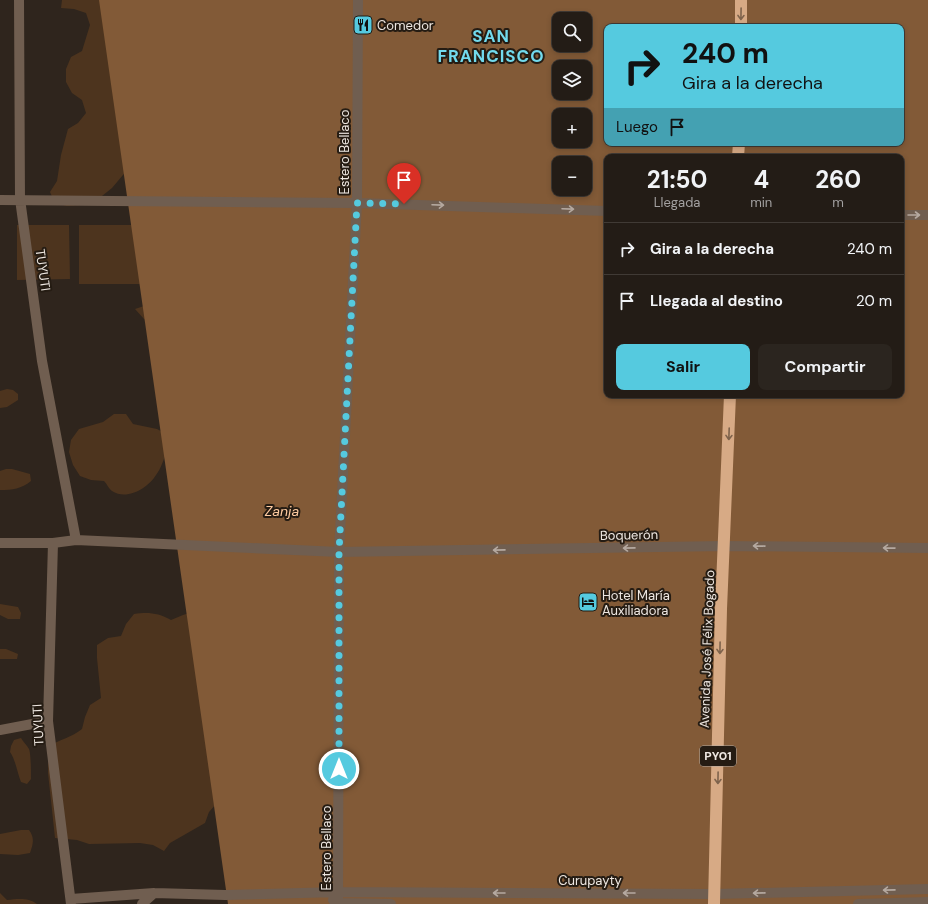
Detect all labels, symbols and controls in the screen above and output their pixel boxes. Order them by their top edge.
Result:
one-way arrow [737,7,745,20]
map controls [552,12,592,196]
button: search [552,12,592,52]
restaurant icon: Comedor [352,14,374,36]
place label: Comedor [377,17,434,34]
district label: SAN FRANCISCO [438,25,544,67]
text: 240 m [682,35,769,72]
icon: right [616,40,668,92]
button: layers [552,60,592,100]
text: Gira a la derecha [682,71,823,95]
button: + [552,108,592,148]
street label: Estero Bellaco [336,109,353,194]
icon: arrive [666,116,688,138]
text: Luego [616,117,658,137]
button: − [552,156,592,196]
pin [387,163,421,204]
text: 21:50 [647,164,707,195]
text: 4 [753,164,769,195]
text: 260 [815,164,861,195]
icon: arrive [393,169,415,191]
text: Llegada [654,194,700,211]
text: min [750,194,772,211]
text: m [832,194,844,211]
one-way arrow [431,202,444,209]
one-way arrow [561,206,574,213]
one-way arrow [908,211,921,219]
icon: right [616,238,638,260]
text: Gira a la derecha [650,239,774,259]
text: 240 m [847,239,892,259]
street label: TUYUTI [32,248,54,292]
icon: arrive [616,290,638,312]
text: Llegada al destino [650,291,783,311]
text: 20 m [856,291,892,311]
button: Salir [616,344,750,390]
button: Compartir [758,344,892,390]
one-way arrow [725,427,733,440]
water label: Zanja [265,502,300,520]
street label: Boquerón [600,526,658,544]
one-way arrow [753,542,766,550]
one-way arrow [623,544,636,551]
one-way arrow [883,544,896,552]
one-way arrow [493,546,506,554]
street label: Avenida José Félix Bogado [696,569,718,728]
place label: Hotel María Auxiliadora [602,587,670,619]
hotel icon: Hotel María Auxiliadora [577,591,599,613]
one-way arrow [716,641,724,654]
street label: TUYUTI [28,703,48,747]
road number: PY01 [700,746,736,766]
position arrow [318,748,360,790]
one-way arrow [714,771,721,784]
street label: Estero Bellaco [318,805,335,890]
street label: Curupayty [558,872,622,889]
one-way arrow [883,886,896,894]
one-way arrow [493,889,506,897]
one-way arrow [623,889,636,897]
one-way arrow [753,889,766,897]

